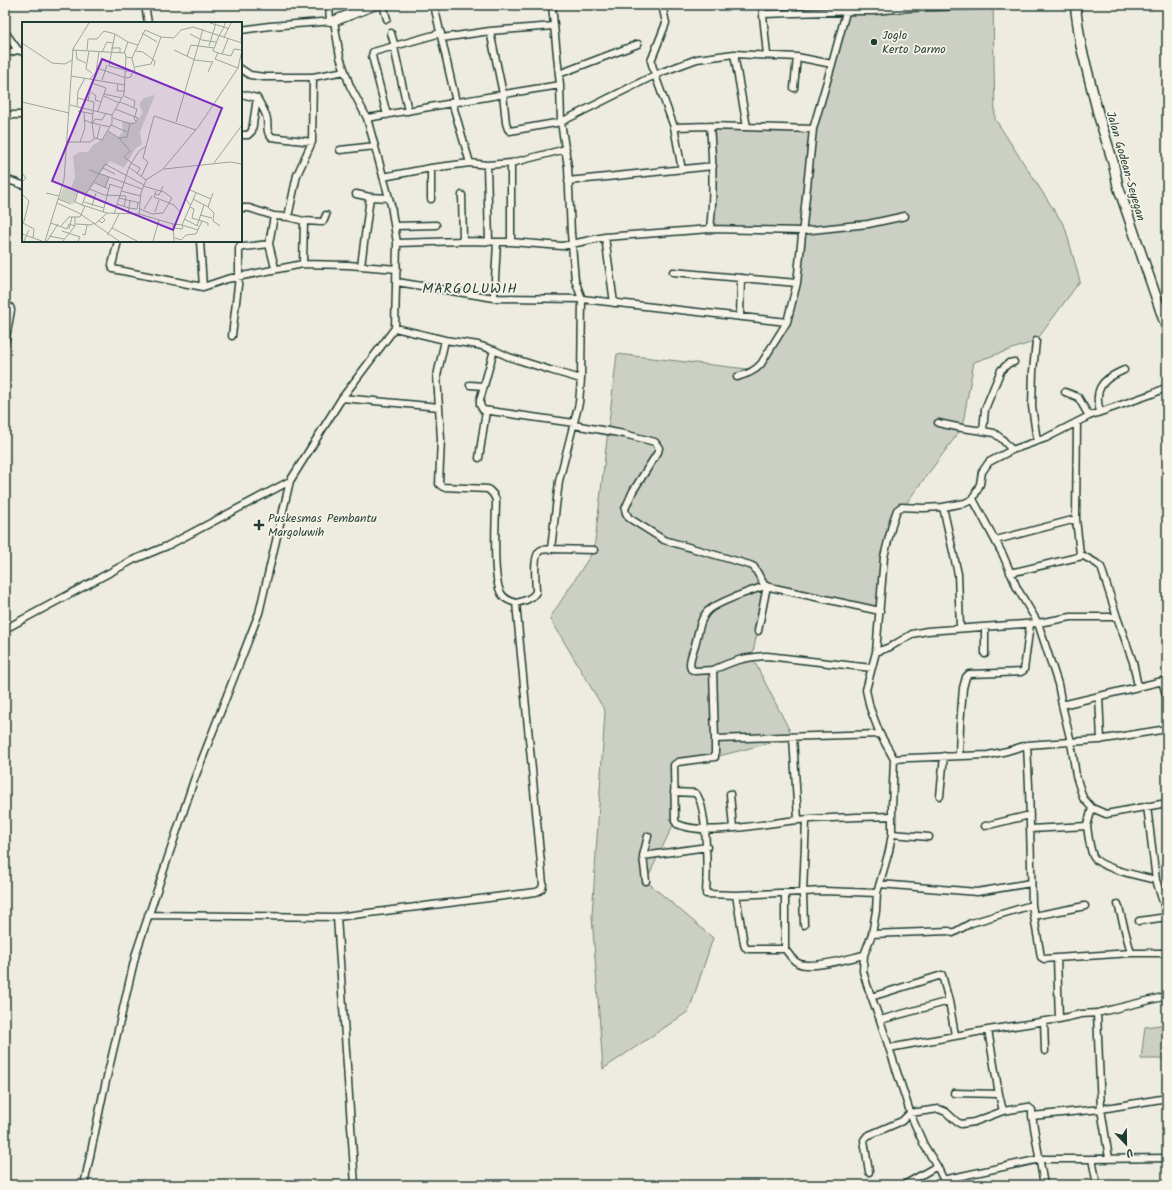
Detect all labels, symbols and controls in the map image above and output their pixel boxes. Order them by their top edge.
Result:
inset map [22,22,242,242]
place label: Joglo Kerto Darmo [882,26,946,59]
marker: Joglo Kerto Darmo [869,37,879,47]
street label: Jalan Godean-Seyegan [1101,109,1150,223]
district label: MARGOLUWIH [422,278,518,300]
place label: Puskesmas Pembantu Margoluwih [268,509,377,542]
marker: Puskesmas Pembantu Margoluwih [253,519,265,531]
north arrow [1106,1124,1146,1164]
text: U [1123,1143,1136,1162]

